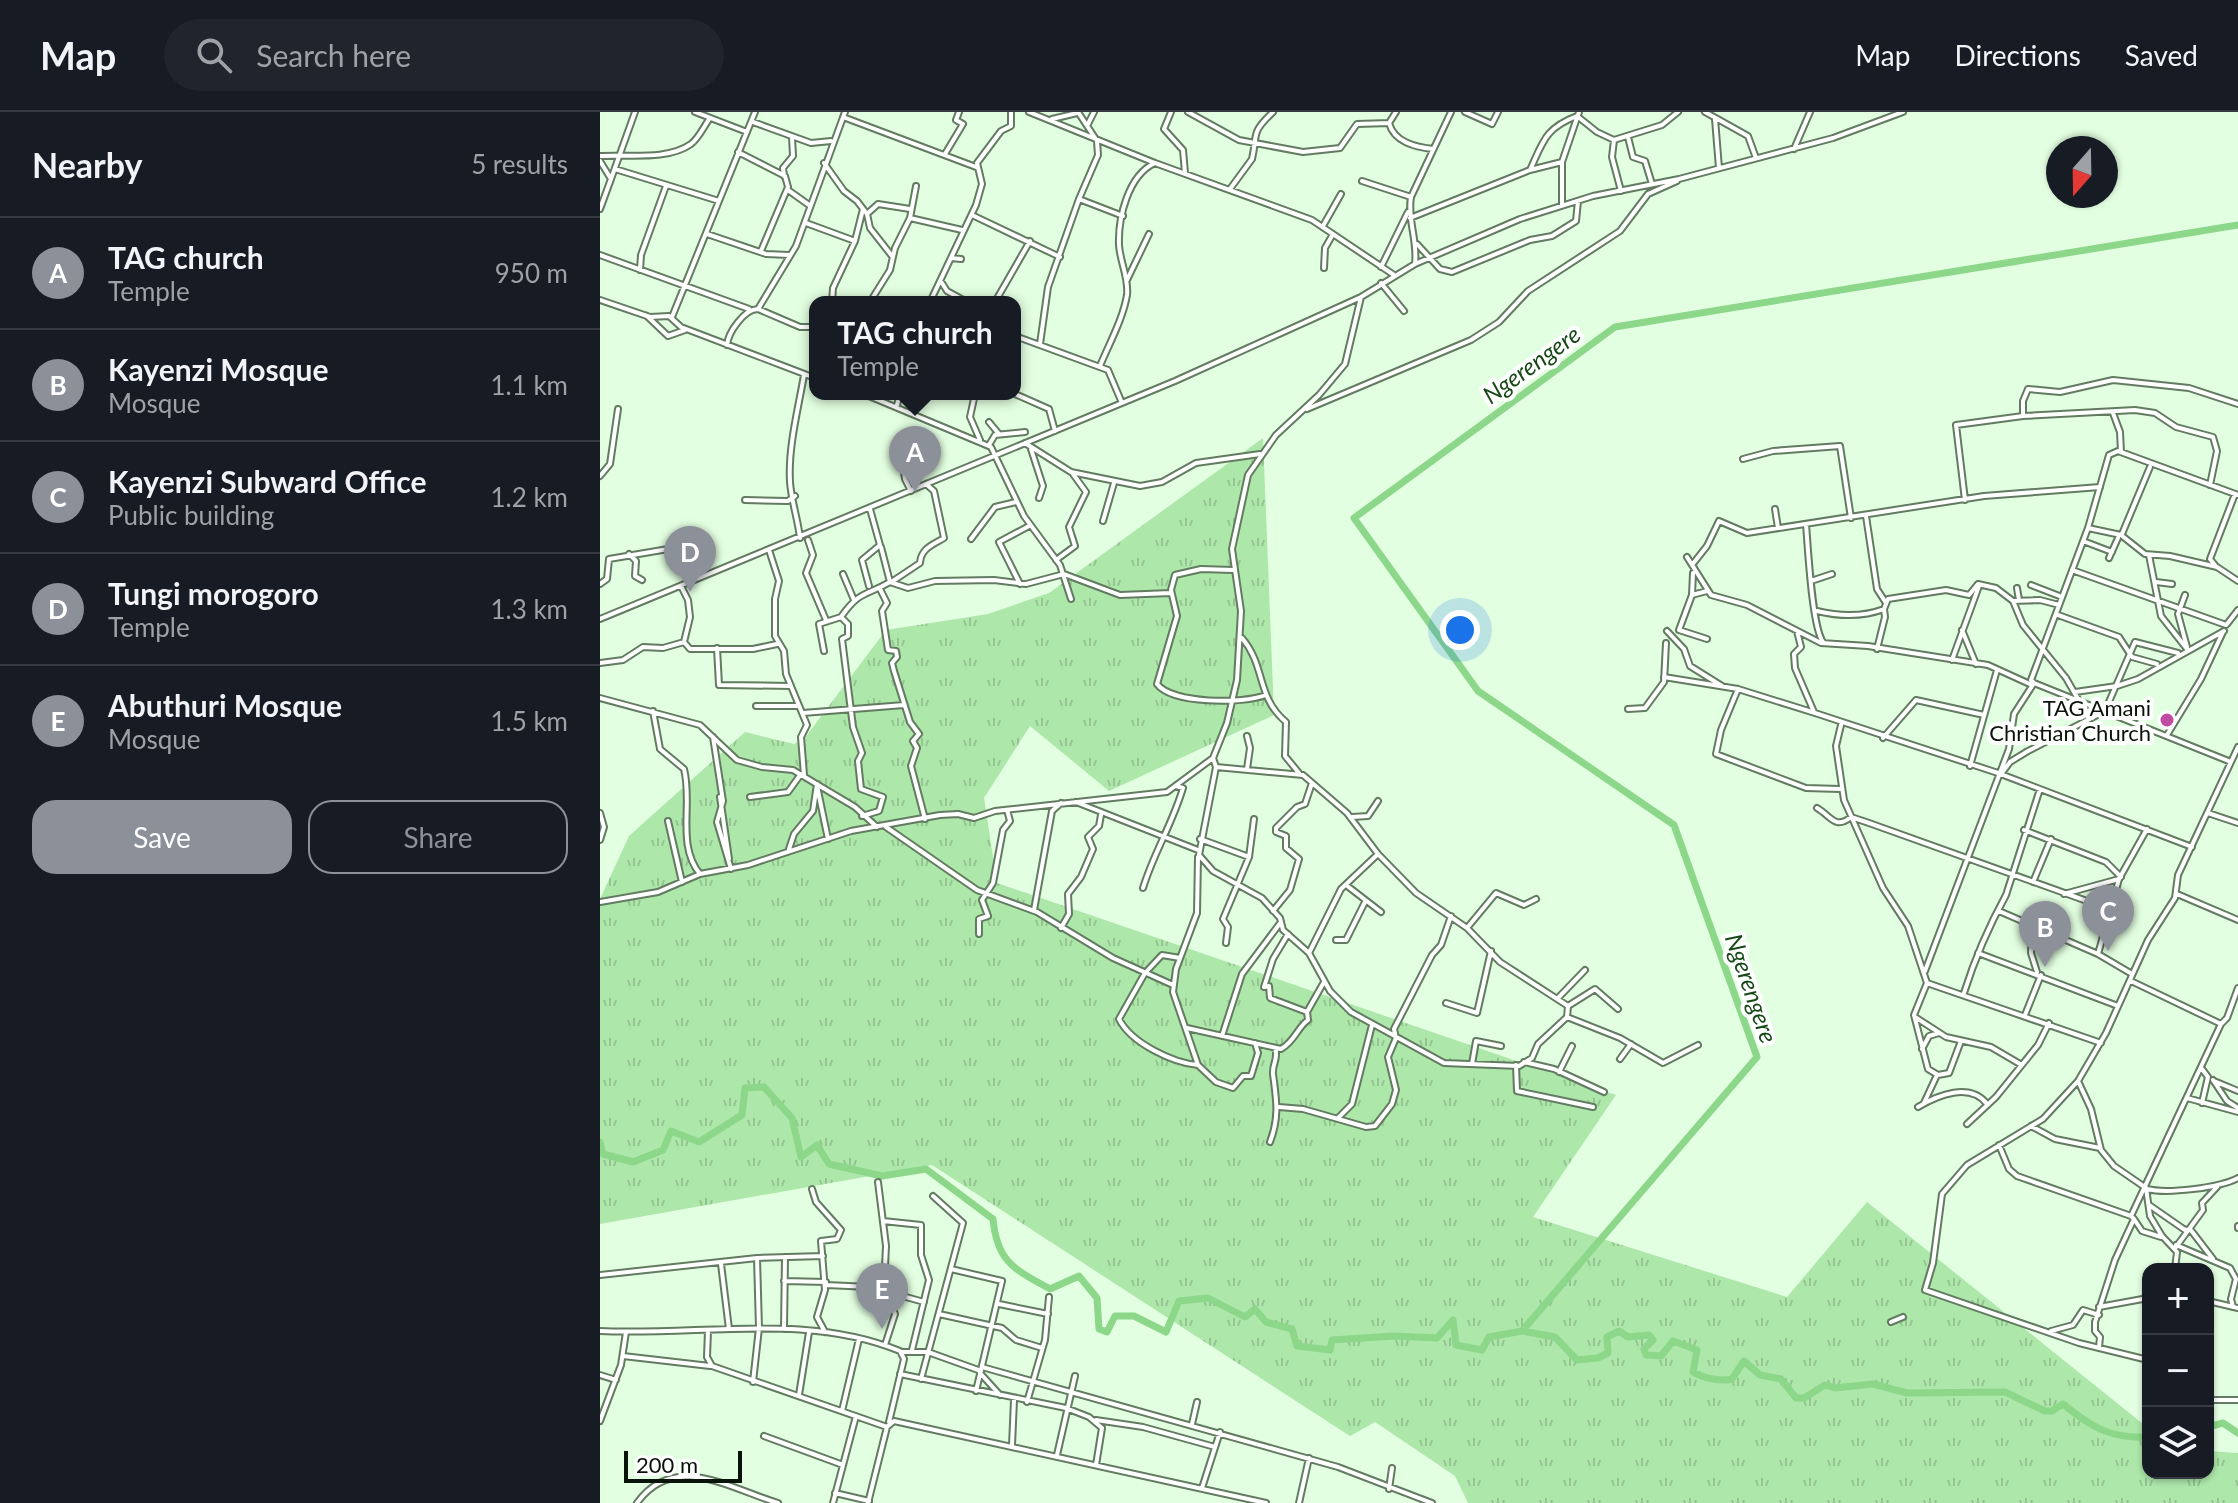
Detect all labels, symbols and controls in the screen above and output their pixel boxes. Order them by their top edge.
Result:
search box [164,19,724,91]
text: Map [40,32,116,78]
icon: search [192,33,236,77]
text: Search here [256,37,411,73]
text: Map [1855,38,1910,72]
text: Directions [1954,38,2081,72]
text: Saved [2125,38,2198,72]
north arrow [2046,136,2118,208]
text: Nearby [32,144,143,185]
text: 5 results [471,148,568,180]
text: TAG church [108,239,264,275]
text: A [49,257,67,289]
text: 950 m [495,257,568,289]
text: Temple [108,275,190,307]
popup [809,296,1021,400]
text: TAG church [837,314,993,350]
water label: Ngerengere [1477,319,1585,409]
text: Temple [837,350,919,382]
text: Kayenzi Mosque [108,351,329,387]
text: B [49,369,67,401]
text: 1.1 km [490,369,568,401]
text: Mosque [108,387,201,419]
pin: A [889,426,941,492]
text: Kayenzi Subward Office [108,463,426,499]
text: C [49,481,67,513]
text: 1.2 km [490,481,568,513]
text: Public building [108,499,274,531]
pin: D [664,526,716,592]
text: Tungi morogoro [108,575,319,611]
text: D [48,593,68,625]
text: 1.3 km [490,593,568,625]
your location [1440,610,1480,650]
text: Temple [108,611,190,643]
text: Abuthuri Mosque [108,687,342,723]
place label: TAG Amani Christian Church [1989,694,2151,746]
text: E [51,705,65,737]
text: 1.5 km [490,705,568,737]
marker: TAG Amani Christian Church [2158,711,2176,729]
text: Mosque [108,723,201,755]
button: Save [32,800,292,874]
button: Share [308,800,568,874]
pin: C [2082,885,2134,951]
pin: B [2019,901,2071,967]
water label: Ngerengere [1720,930,1784,1046]
pin: E [856,1263,908,1329]
map controls [2142,1263,2214,1479]
button: + [2142,1263,2214,1335]
button: − [2142,1335,2214,1407]
button: layers [2142,1407,2214,1479]
scale bar [624,1447,742,1483]
text: 200 m [636,1451,698,1478]

